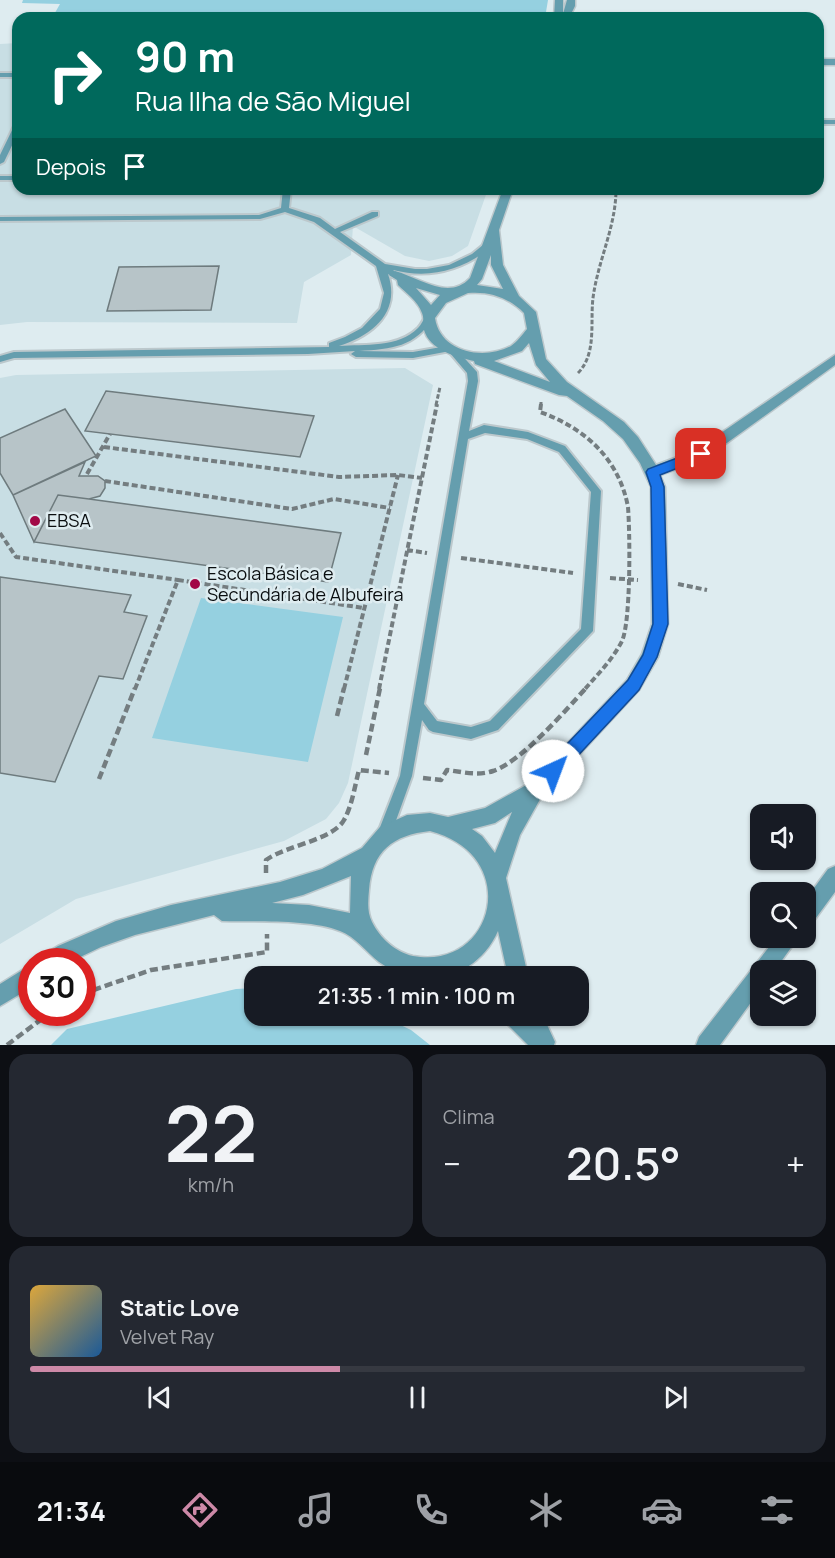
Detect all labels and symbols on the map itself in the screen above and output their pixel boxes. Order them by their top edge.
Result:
pin [675,428,726,479]
place label: EBSA [47,508,91,532]
marker: EBSA [28,514,42,528]
place label: Escola Básica e Secundária de Albufeira [207,561,403,606]
marker: Escola Básica e Secundária de Albufeira [188,577,202,591]
position arrow [521,739,585,803]
speed limit sign: 30 [18,948,96,1026]

